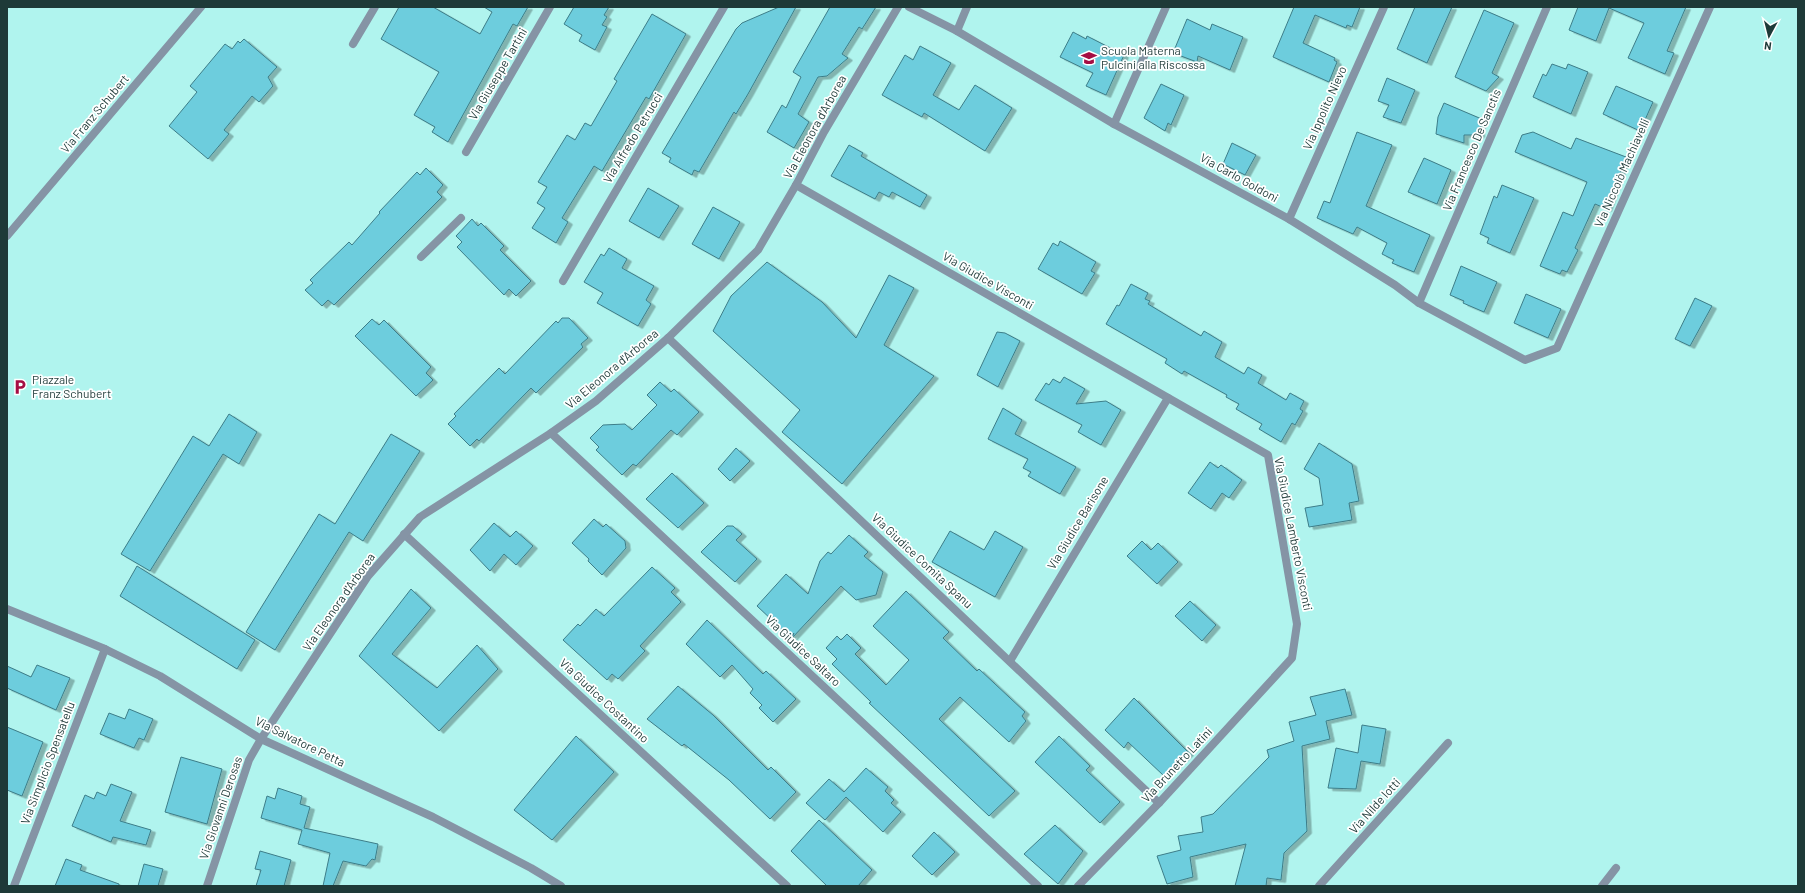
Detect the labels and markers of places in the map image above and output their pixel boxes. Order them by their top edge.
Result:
place label: Scuola Materna Pulcini alla Riscossa [1101,43,1205,71]
school or university icon: Scuola Materna Pulcini alla Riscossa [1080,49,1098,67]
place label: Piazzale Franz Schubert [32,372,111,400]
parking icon: Piazzale Franz Schubert [11,378,29,396]

